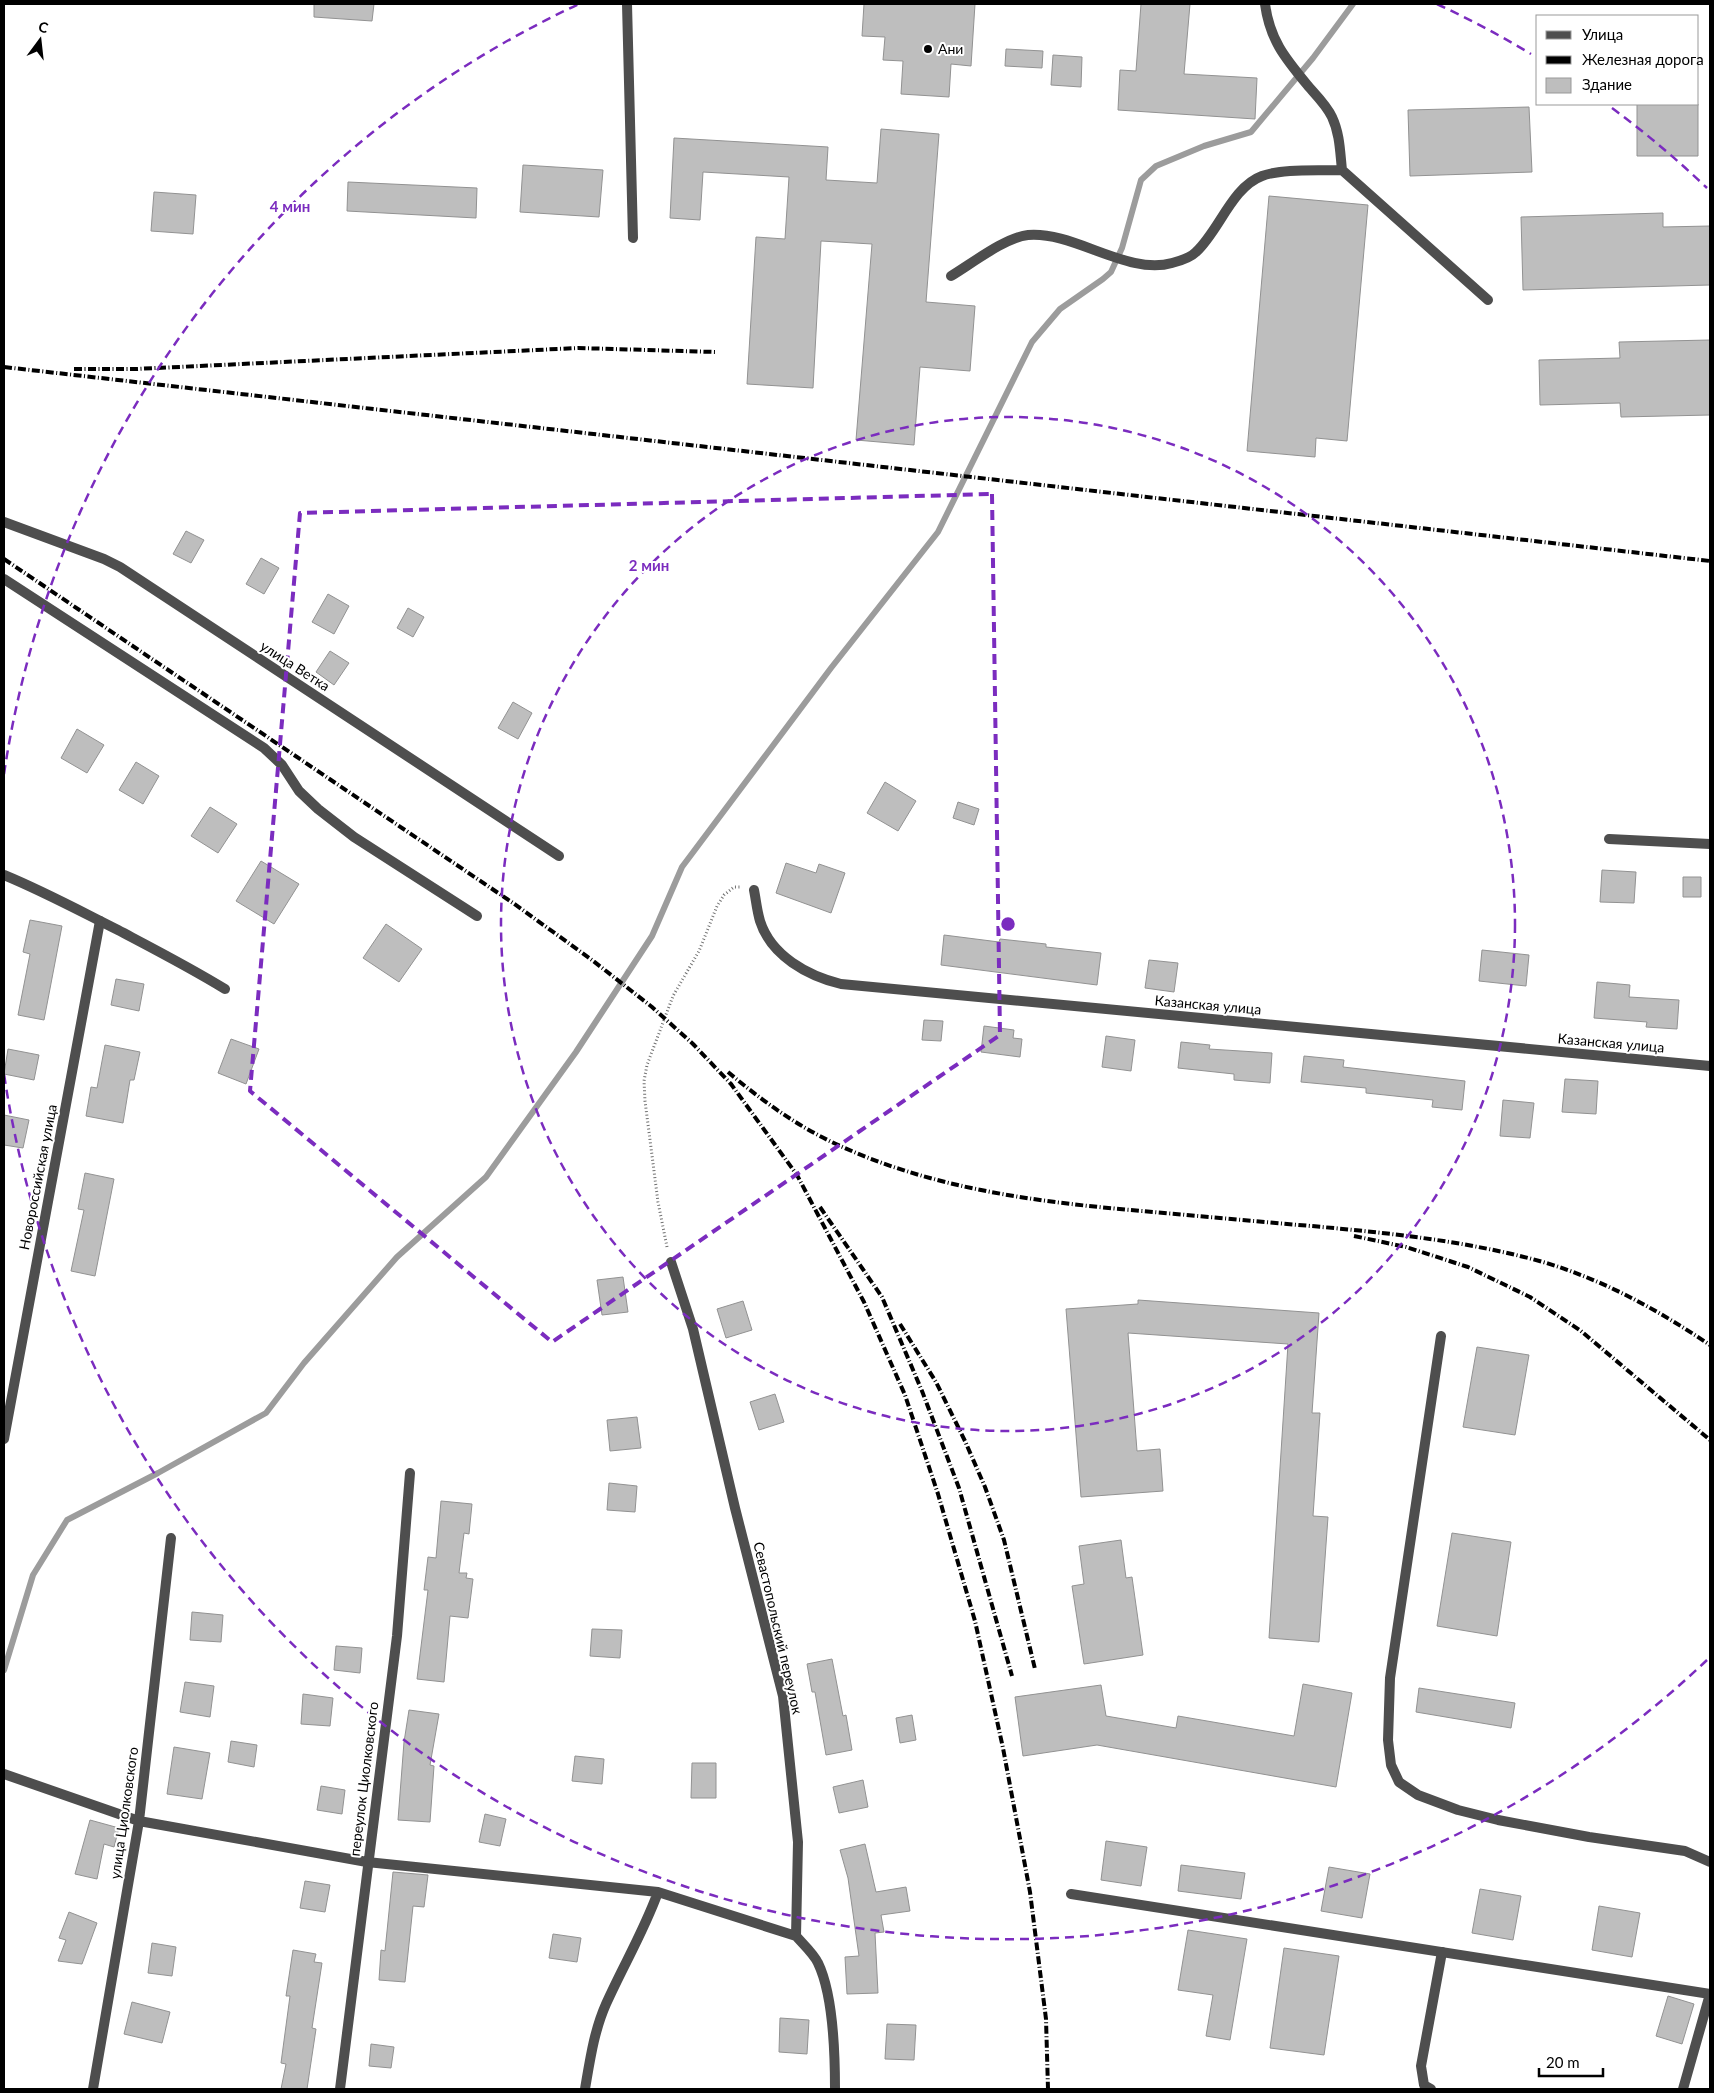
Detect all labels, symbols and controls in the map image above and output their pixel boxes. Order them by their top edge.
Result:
north arrow [15,15,65,65]
legend [1536,15,1699,105]
text: С [37,18,51,37]
text: Улица [1582,25,1623,43]
place label: Ани [938,40,963,57]
marker: Ани [922,43,934,55]
text: Железная дорога [1582,50,1704,68]
text: Здание [1582,75,1632,93]
text: 4 мин [270,197,310,215]
text: 2 мин [629,556,669,574]
street label: улица Ветка [257,637,333,694]
centre of rings [999,915,1017,933]
street label: Казанская улица [1154,991,1262,1018]
street label: Казанская улица [1557,1029,1665,1056]
street label: Новороссийская улица [15,1103,60,1251]
street label: Севастопольский переулок [750,1540,807,1716]
street label: переулок Циолковского [346,1701,381,1857]
street label: улица Циолковского [106,1746,141,1880]
scale bar [1539,2046,1603,2078]
text: 20 m [1546,2053,1580,2071]

